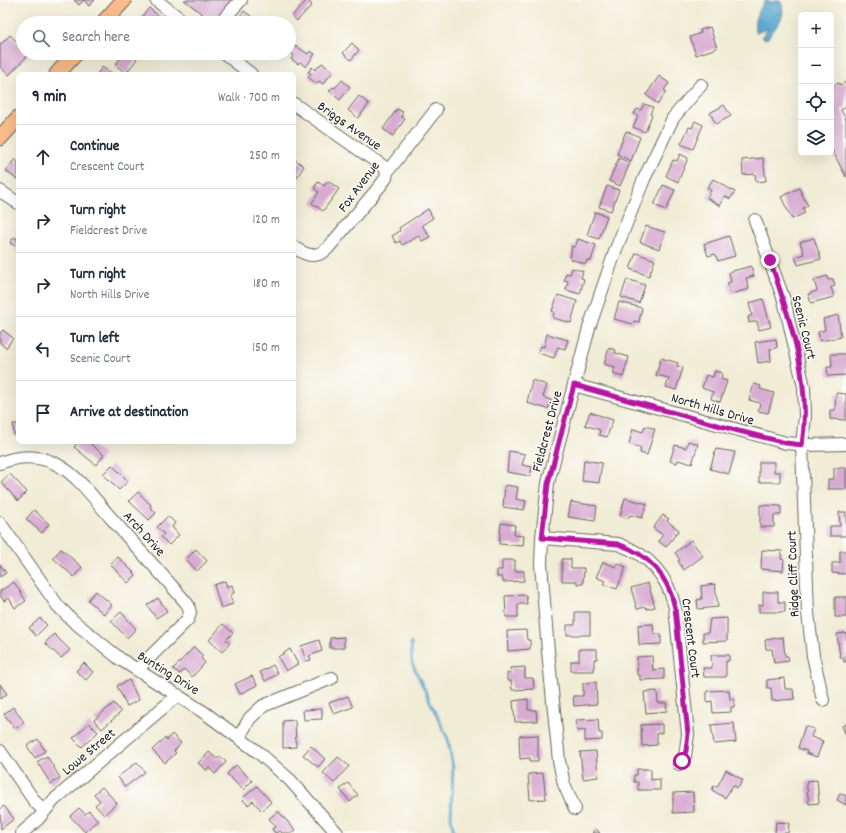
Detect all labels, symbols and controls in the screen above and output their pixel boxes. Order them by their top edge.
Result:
map controls [798,12,834,156]
button: + [798,12,834,48]
search box [16,16,296,60]
icon: search [30,27,52,49]
text: Search here [62,27,130,49]
button: − [798,48,834,84]
button: locate [798,84,834,120]
text: 9 min [32,86,66,110]
text: Walk · 700 m [218,89,280,108]
street label: Briggs Avenue [313,97,385,156]
button: layers [798,120,834,156]
text: Continue [70,136,119,158]
icon: ahead [32,146,54,168]
text: 250 m [249,147,280,166]
text: Crescent Court [70,158,145,177]
street label: Fox Avenue [334,158,385,217]
text: Turn right [70,200,126,222]
icon: right [32,210,54,232]
text: 120 m [252,211,280,230]
text: Fieldcrest Drive [70,222,147,241]
route end [761,251,779,269]
text: Turn right [70,264,126,286]
icon: right [32,274,54,296]
text: 180 m [253,275,280,294]
text: North Hills Drive [70,286,149,305]
street label: Scenic Court [785,293,821,362]
text: Turn left [70,328,119,350]
icon: left [32,338,54,360]
text: 150 m [252,339,280,358]
text: Scenic Court [70,350,131,369]
street label: Fieldcrest Drive [528,389,568,474]
street label: North Hills Drive [669,389,756,431]
icon: arrive [32,402,54,424]
text: Arrive at destination [70,402,188,424]
street label: Arch Drive [118,507,169,561]
street label: Ridge Cliff Court [782,530,806,617]
street label: Crescent Court [675,597,705,679]
street label: Bunting Drive [133,647,203,701]
street label: Lowe Street [58,724,120,781]
route start [673,752,691,770]

